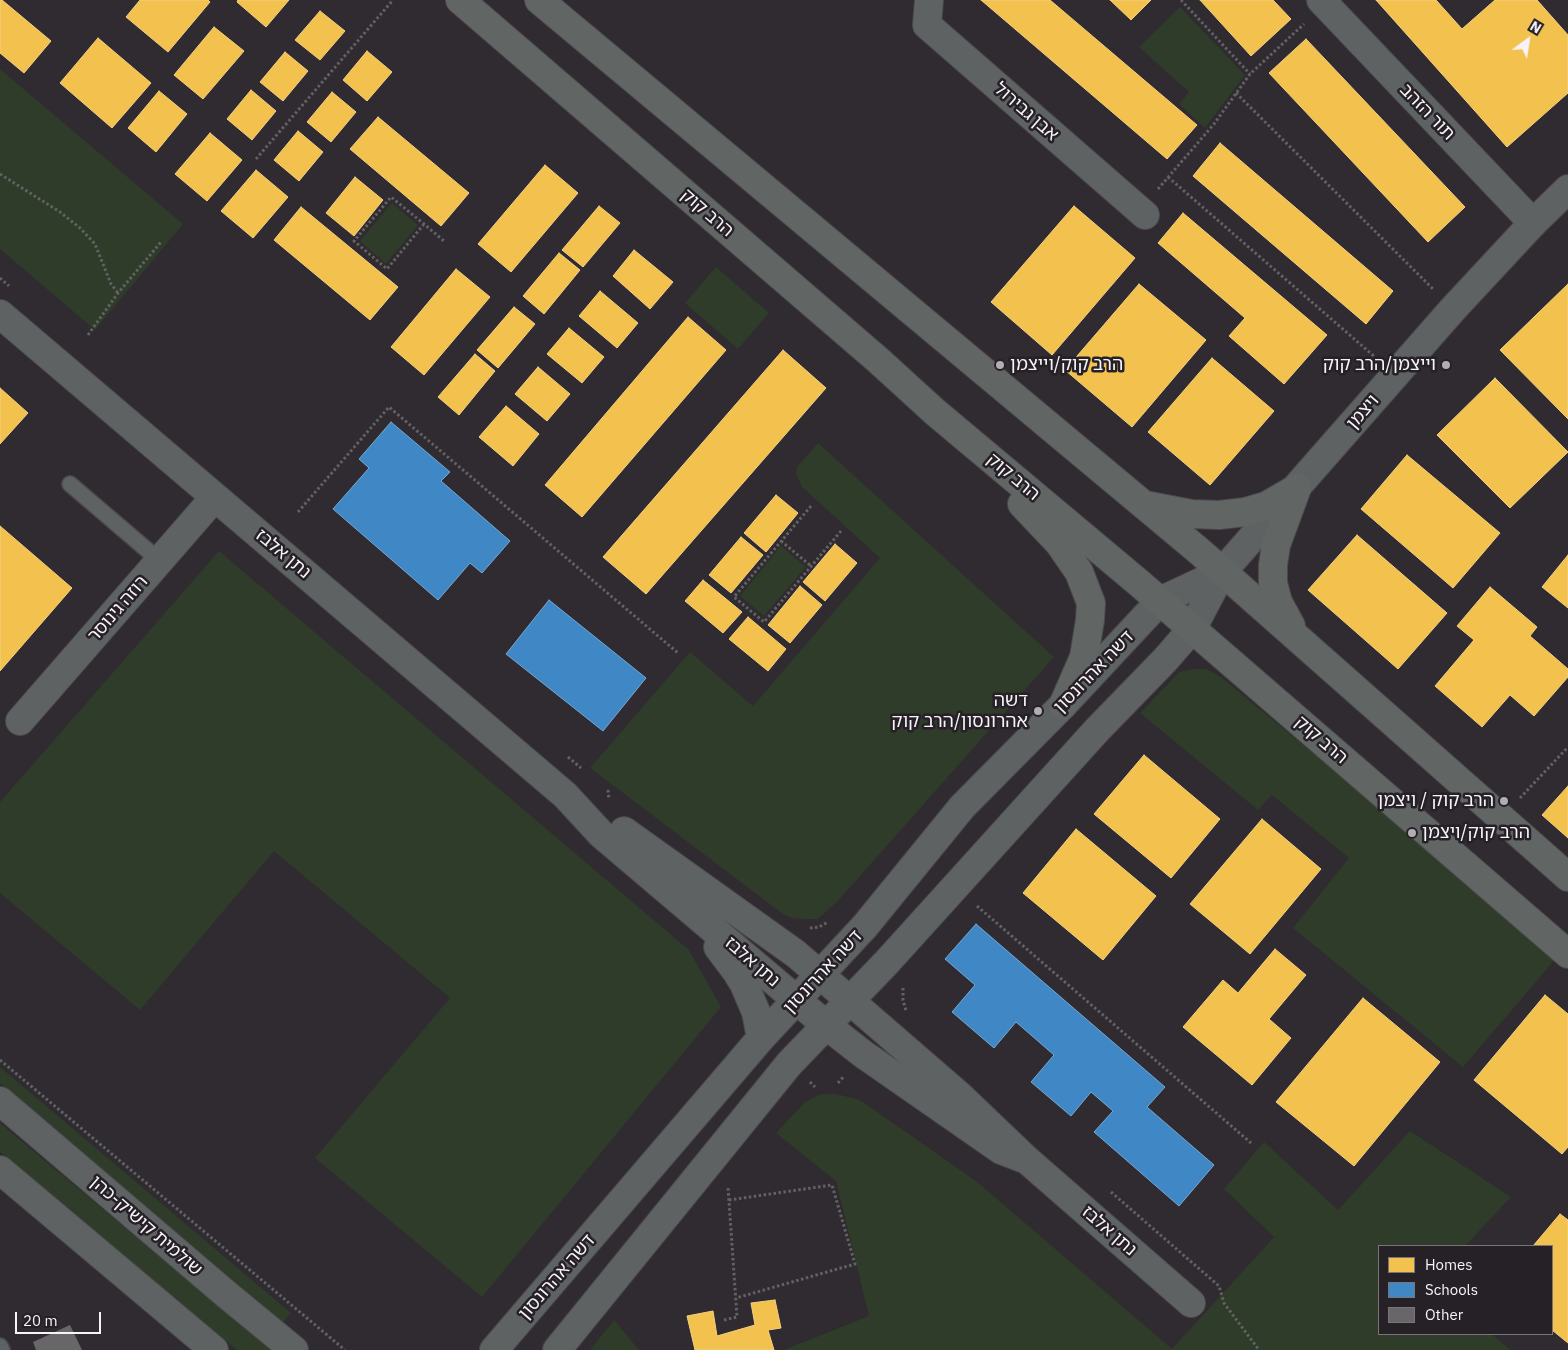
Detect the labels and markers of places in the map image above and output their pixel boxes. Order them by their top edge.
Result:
place label: הרב קוק/וייצמן [1010,354,1123,376]
place label: וייצמן/הרב קוק [1323,354,1436,376]
marker: הרב קוק/וייצמן [994,359,1006,371]
marker: וייצמן/הרב קוק [1440,359,1452,371]
place label: דשה אהרונסון/הרב קוק [891,690,1028,732]
marker: דשה אהרונסון/הרב קוק [1032,705,1044,717]
place label: הרב קוק / ויצמן [1378,790,1494,812]
marker: הרב קוק / ויצמן [1498,795,1510,807]
place label: הרב קוק/ויצמן [1422,822,1530,844]
marker: הרב קוק/ויצמן [1406,827,1418,839]

